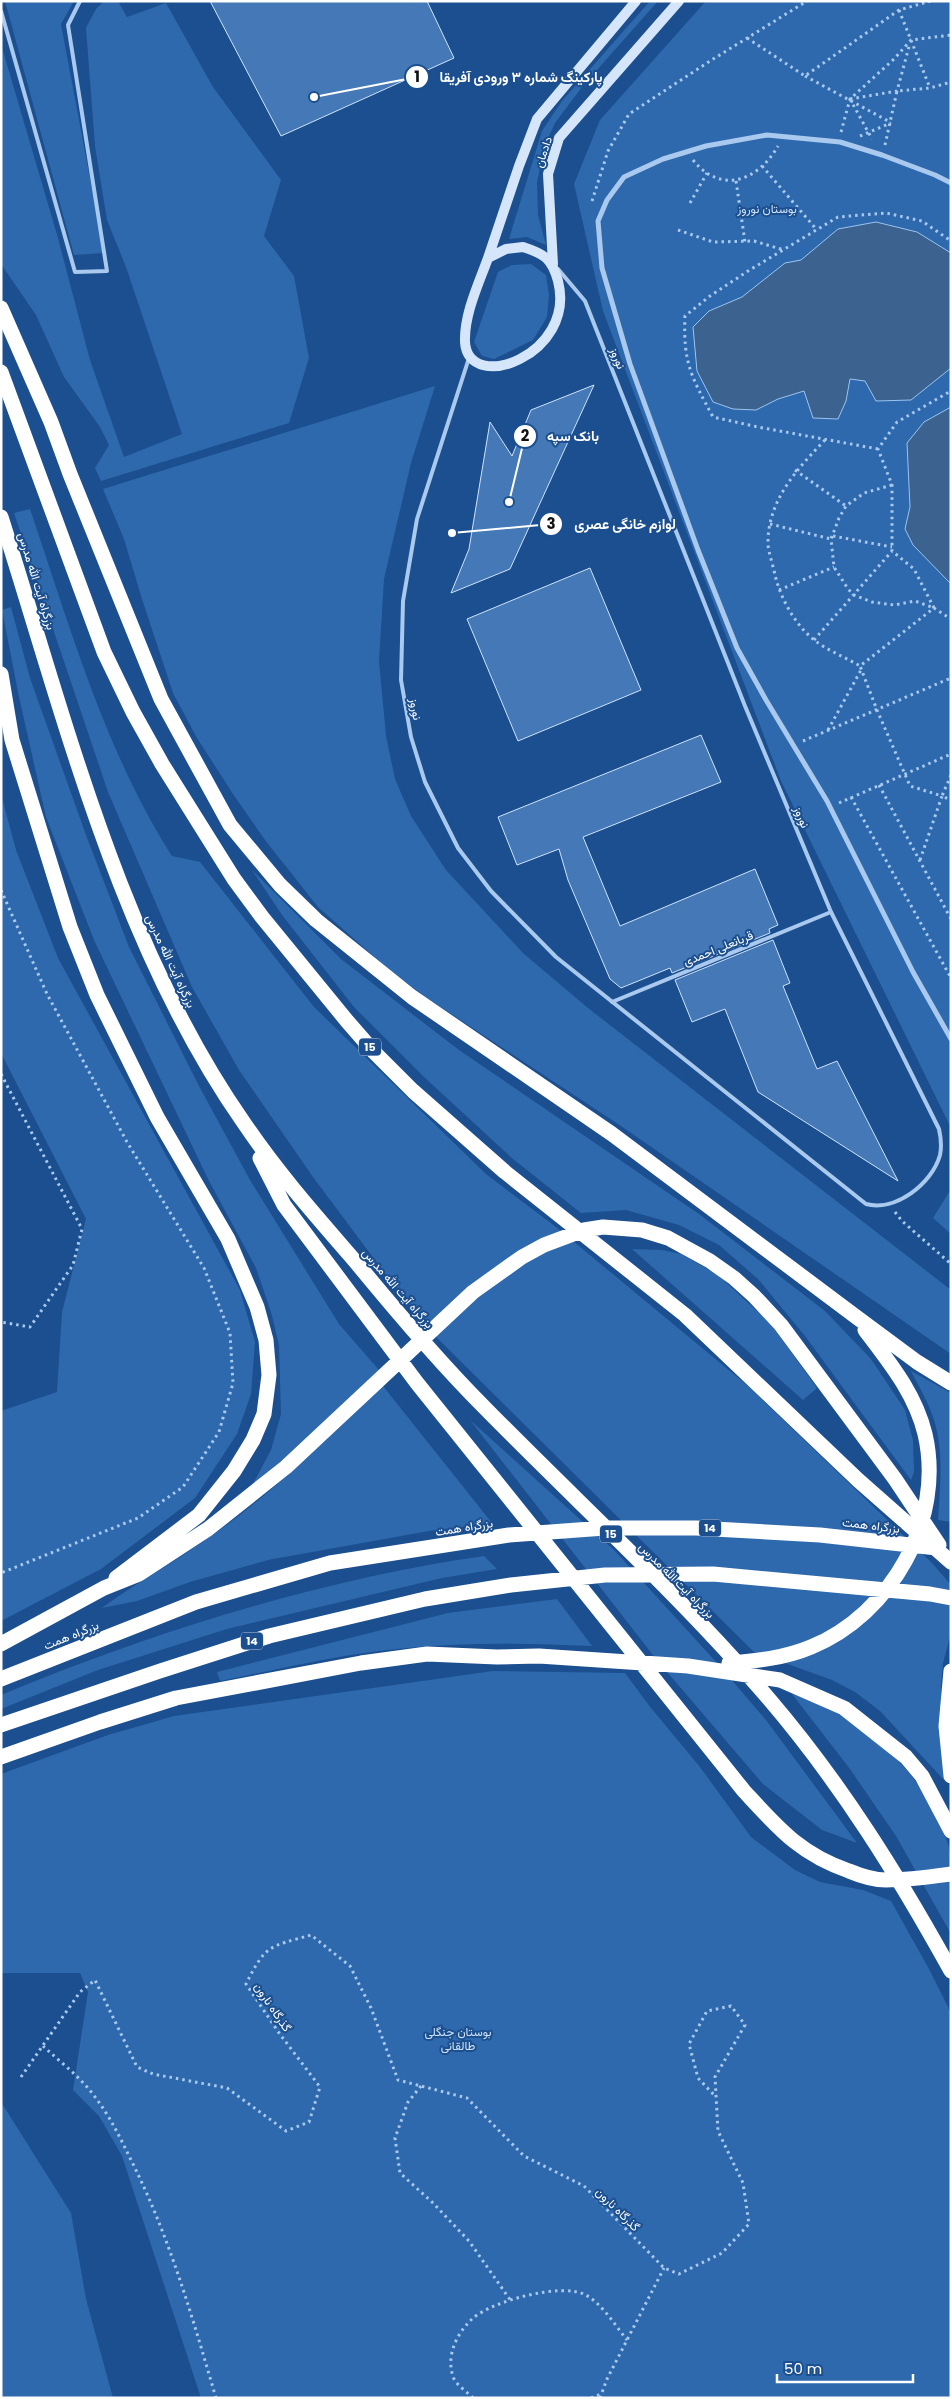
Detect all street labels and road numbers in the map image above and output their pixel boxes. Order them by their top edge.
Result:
street label: دادمان [530,134,556,170]
street label: نوروز [606,344,630,371]
street label: بزرگراه آیت الله مدرس [14,530,60,632]
street label: نوروز [406,696,426,721]
street label: نوروز [789,803,814,831]
street label: بزرگراه آیت الله مدرس [142,912,200,1010]
street label: قربانعلی احمدی [680,926,756,970]
road number: 15 [359,1038,381,1056]
street label: بزرگراه آیت الله مدرس [358,1244,438,1332]
street label: بزرگراه همت [841,1513,901,1537]
street label: بزرگراه همت [434,1514,494,1540]
road number: 14 [699,1520,721,1536]
road number: 15 [600,1526,622,1542]
street label: بزرگراه آیت الله مدرس [635,1538,719,1622]
street label: بزرگراه همت [41,1616,101,1654]
road number: 14 [241,1632,263,1650]
street label: گذرگاه نارون [250,1979,296,2035]
street label: گذرگاه نارون [592,2183,644,2235]

